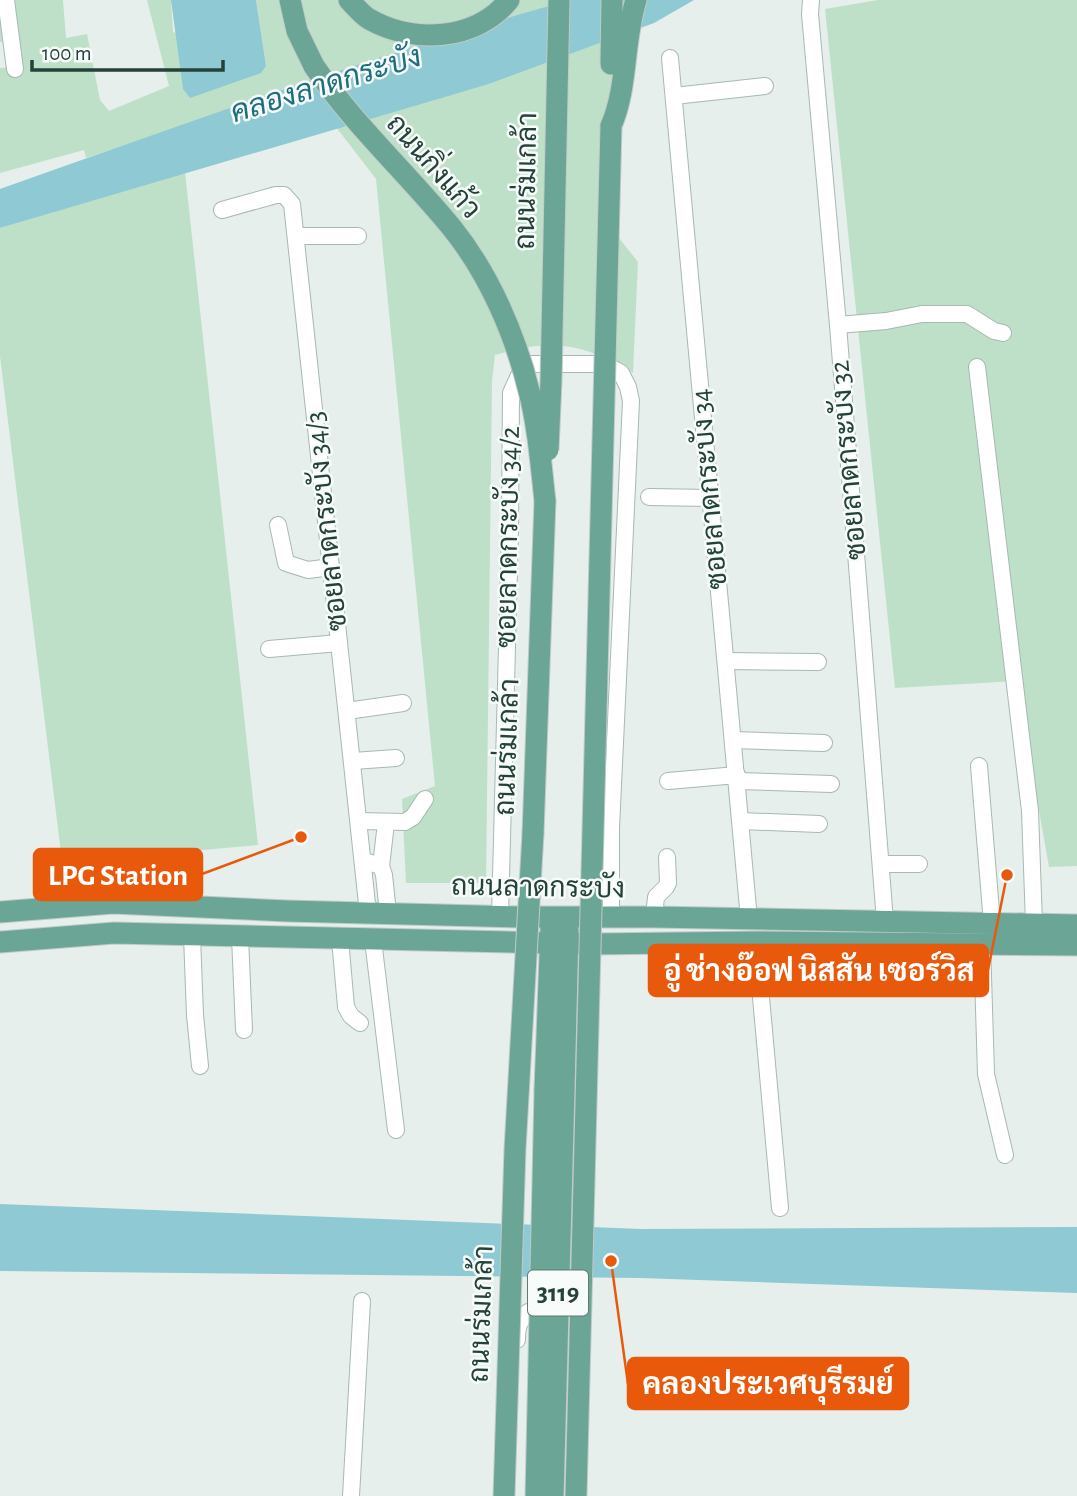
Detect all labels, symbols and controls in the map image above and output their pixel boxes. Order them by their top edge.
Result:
scale bar [32,28,222,72]
water label: คลองลาดกระบัง [226,37,425,128]
text: 100 m [42,43,92,64]
street label: ถนนกิ่งแก้ว [381,103,493,224]
street label: ถนนร่มเกล้า [506,112,542,250]
street label: ซอยลาดกระบัง 32 [820,359,872,562]
street label: ซอยลาดกระบัง 34 [681,388,733,591]
street label: ซอยลาดกระบัง 34/3 [296,410,352,633]
street label: ซอยลาดกระบัง 34/2 [487,426,525,648]
street label: ถนนร่มเกล้า [486,678,524,816]
callout: LPG Station [34,849,202,900]
text: LPG Station [48,861,188,891]
street label: ถนนลาดกระบัง [451,866,625,904]
callout: อู่ ช่างอ๊อฟ นิสสัน เซอร์วิส [649,945,988,996]
text: อู่ ช่างอ๊อฟ นิสสัน เซอร์วิส [664,951,974,992]
street label: ถนนร่มเกล้า [460,1245,498,1383]
road number: 3119 [528,1270,588,1316]
callout: คลองประเวศบุรีรมย์ [628,1358,908,1409]
text: คลองประเวศบุรีรมย์ [642,1364,895,1405]

